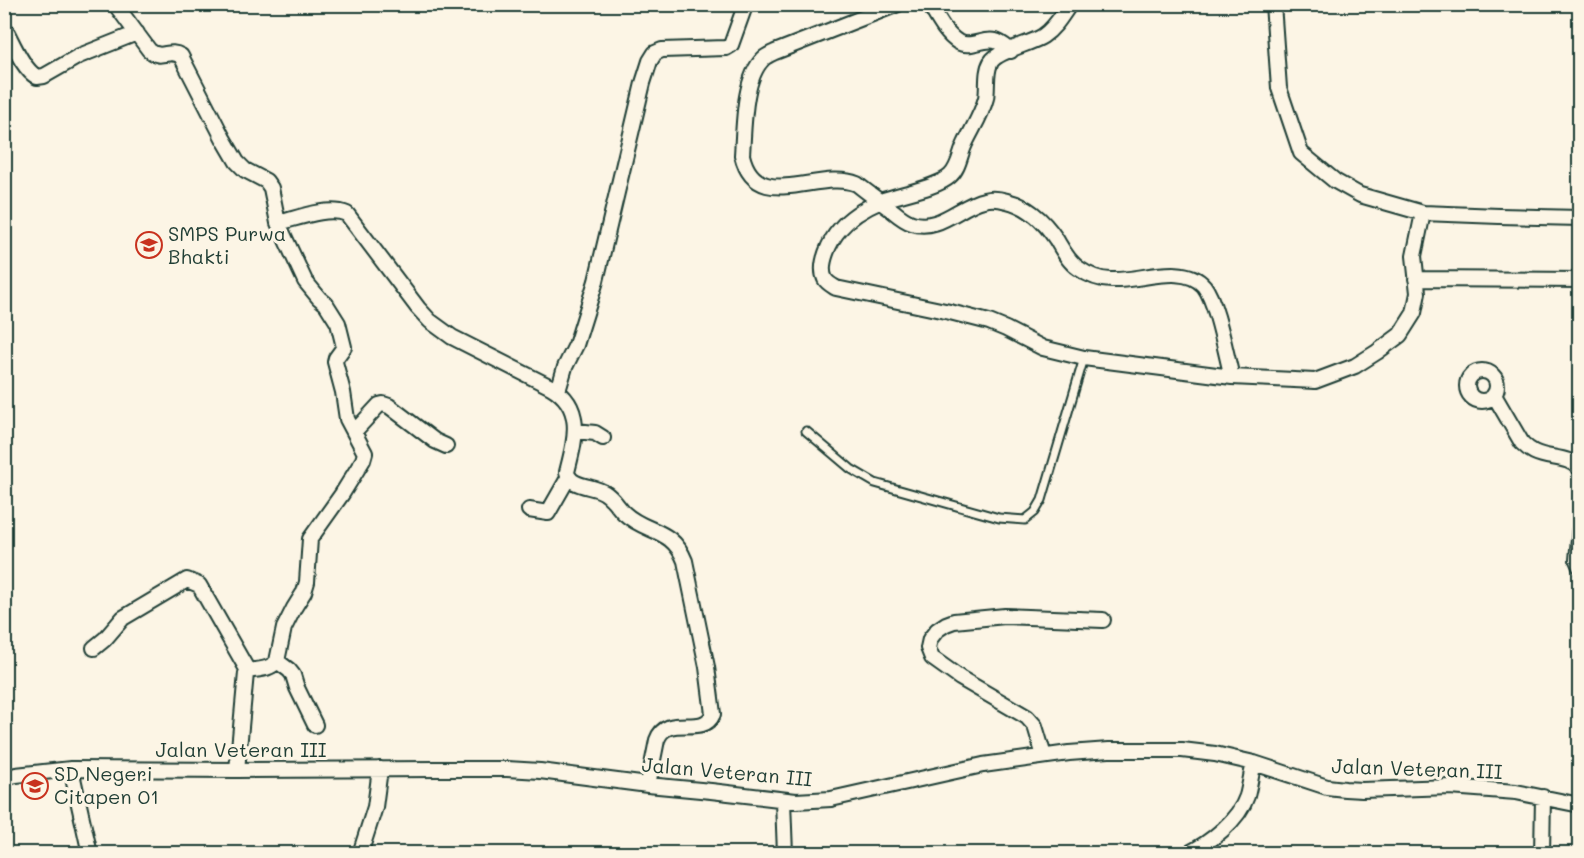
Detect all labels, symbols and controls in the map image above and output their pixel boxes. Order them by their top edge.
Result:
place label: SMPS Purwa Bhakti [168,220,286,269]
school or university icon: SMPS Purwa Bhakti [134,230,164,260]
street label: Jalan Veteran III [155,736,327,762]
street label: Jalan Veteran III [641,751,814,791]
street label: Jalan Veteran III [1331,752,1503,784]
place label: SD Negeri Citapen 01 [54,760,159,809]
school or university icon: SD Negeri Citapen 01 [20,771,50,801]

